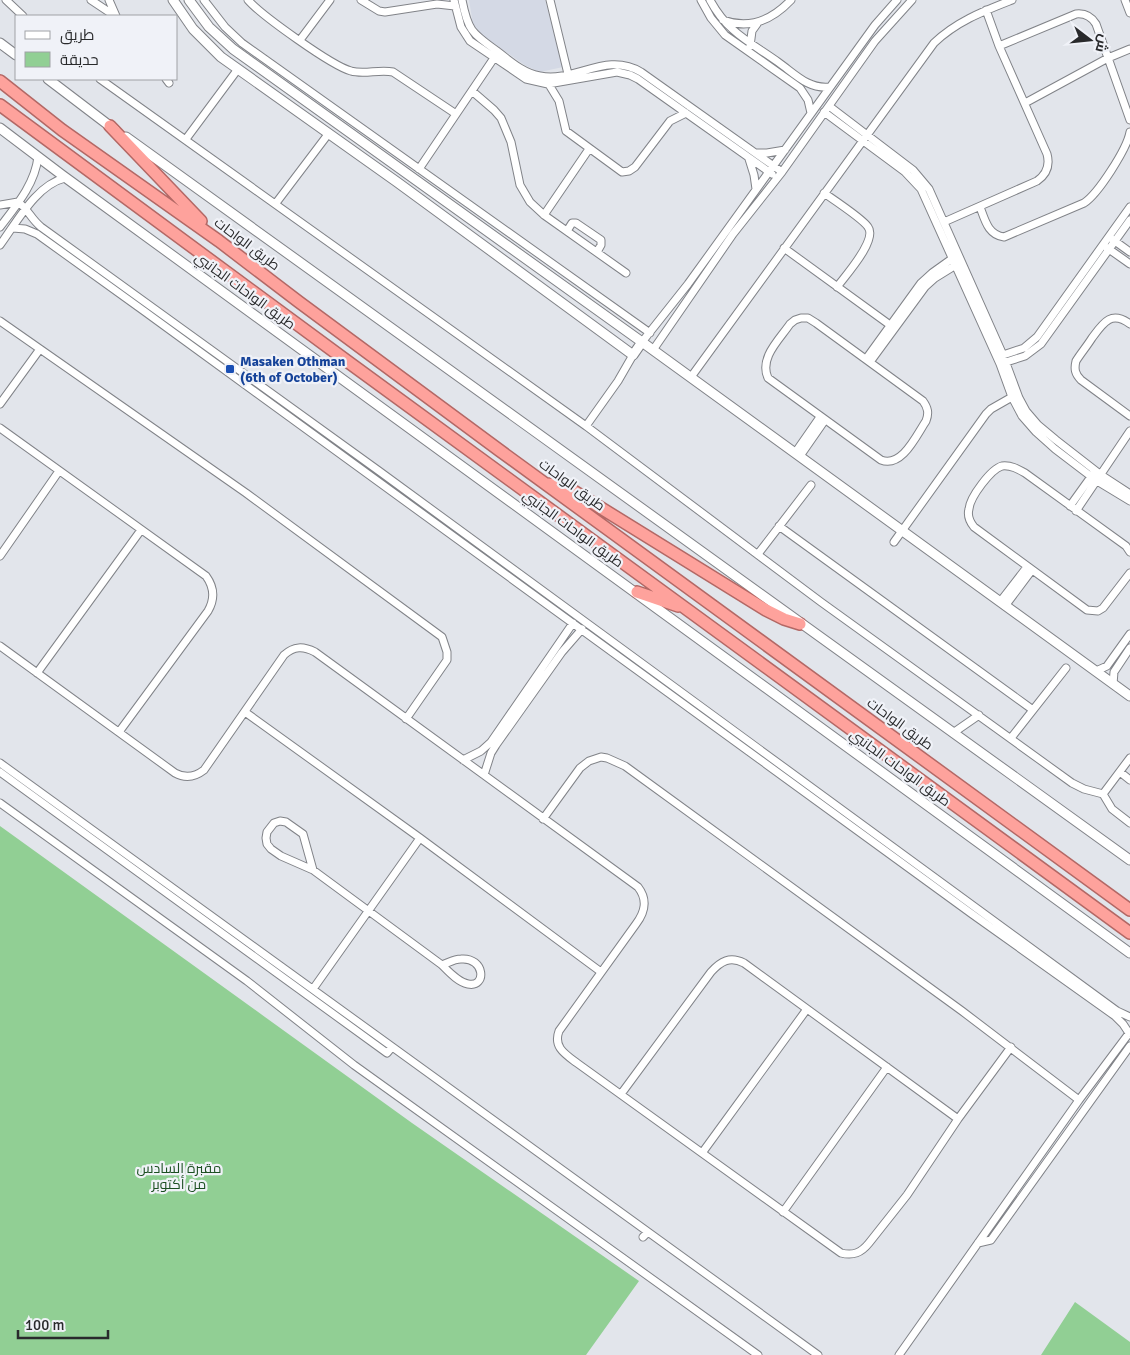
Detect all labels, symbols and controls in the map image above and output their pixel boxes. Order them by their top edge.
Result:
legend [15,15,178,80]
north arrow [1065,15,1115,65]
text: طريق [60,26,94,45]
text: ش [1091,32,1113,54]
text: حديقة [60,51,99,69]
street label: طريق الواحات [211,214,283,274]
street label: طريق الواحات الجانبي [190,249,299,336]
place label: Masaken Othman (6th of October) [240,353,346,386]
marker: Masaken Othman (6th of October) [224,363,236,375]
street label: طريق الواحات [536,455,608,515]
street label: طريق الواحات الجانبي [518,487,627,574]
street label: طريق الواحات [864,694,936,754]
street label: طريق الواحات الجانبي [845,726,954,813]
park label: مقبرة السادس من أكتوبر [136,1160,222,1193]
scale bar [18,1308,108,1340]
text: 100 m [25,1316,65,1334]

